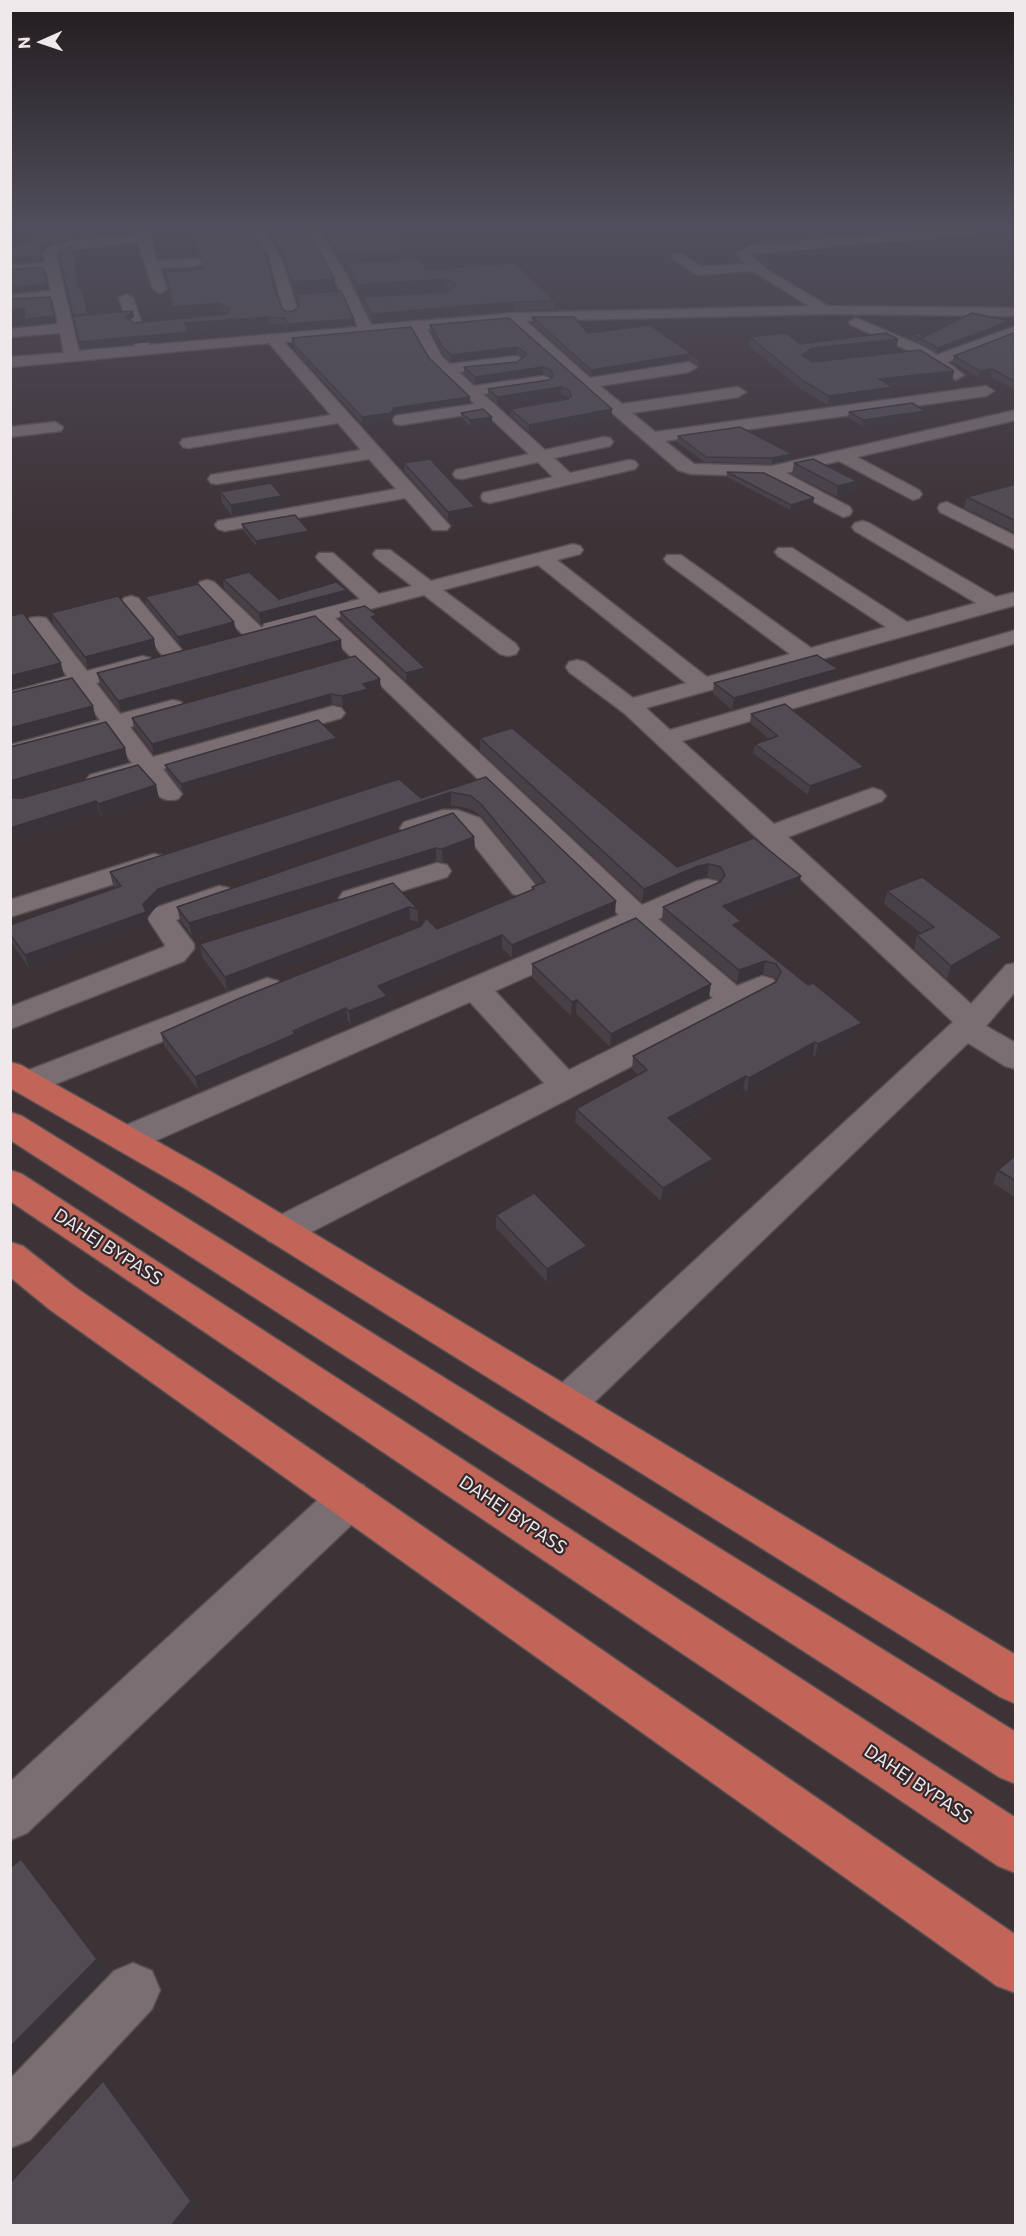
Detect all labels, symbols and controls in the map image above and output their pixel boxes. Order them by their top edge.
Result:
north arrow [12,12,72,72]
text: N [14,36,33,49]
street label: DAHEJ BYPASS [50,1204,166,1290]
street label: DAHEJ BYPASS [455,1471,571,1559]
street label: DAHEJ BYPASS [860,1740,976,1828]

